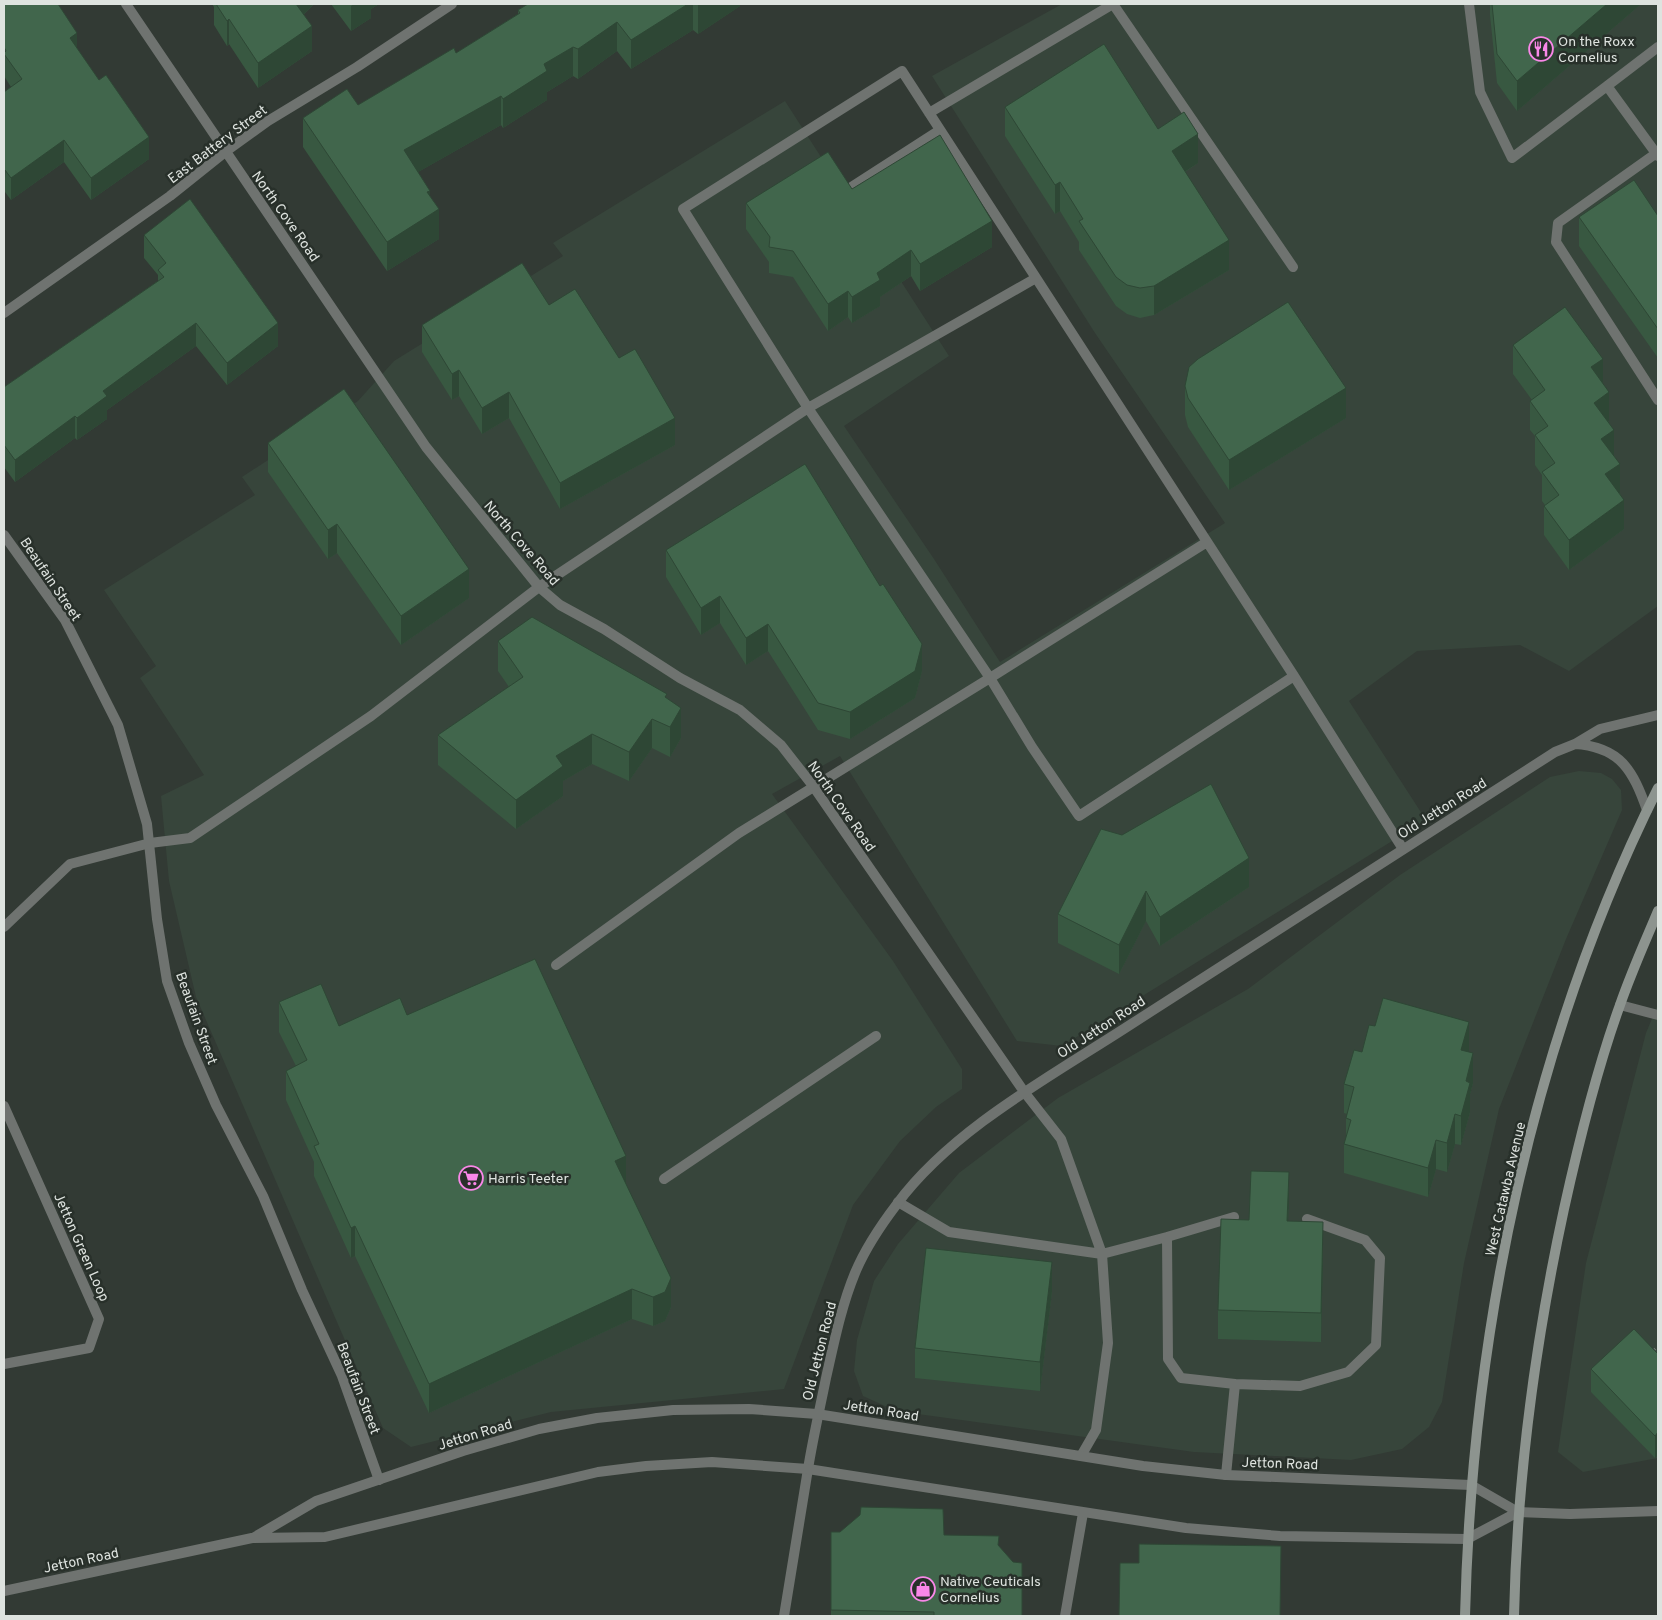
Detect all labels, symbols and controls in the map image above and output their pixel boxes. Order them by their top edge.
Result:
place label: On the Roxx Cornelius [1558,34,1635,67]
restaurant icon: On the Roxx Cornelius [1528,36,1554,62]
street label: East Battery Street [165,102,271,188]
street label: North Cove Road [247,168,322,265]
street label: North Cove Road [479,498,562,590]
street label: Beaufain Street [16,535,84,625]
street label: North Cove Road [803,758,878,855]
street label: Old Jetton Road [1395,775,1490,843]
street label: Beaufain Street [171,970,220,1067]
street label: Old Jetton Road [1055,993,1149,1063]
street label: West Catawba Avenue [1483,1120,1530,1258]
supermarket icon: Harris Teeter [458,1165,484,1191]
place label: Harris Teeter [488,1171,569,1188]
street label: Jetton Green Loop [49,1191,112,1305]
street label: Old Jetton Road [800,1300,841,1403]
street label: Beaufain Street [332,1340,383,1437]
street label: Jetton Road [842,1397,920,1426]
street label: Jetton Road [436,1416,515,1455]
street label: Jetton Road [1241,1455,1319,1474]
street label: Jetton Road [42,1545,121,1578]
place label: Native Ceuticals Cornelius [940,1574,1041,1607]
shop icon: Native Ceuticals Cornelius [910,1576,936,1602]

